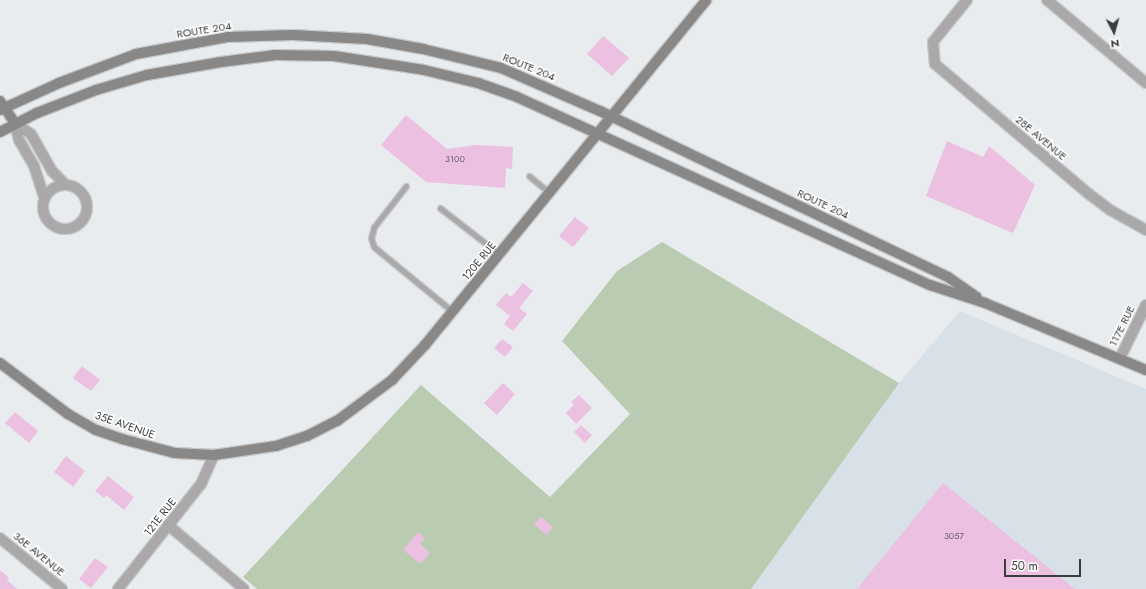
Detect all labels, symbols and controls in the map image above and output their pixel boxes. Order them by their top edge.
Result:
north arrow [1094,12,1134,52]
street label: ROUTE 204 [176,19,232,41]
text: N [1110,36,1120,52]
street label: ROUTE 204 [501,50,557,84]
street label: 28E AVENUE [1013,113,1069,163]
house number: 3100 [445,154,465,164]
street label: ROUTE 204 [795,186,851,222]
street label: 120E RUE [459,239,499,283]
street label: 117E RUE [1106,303,1138,349]
street label: 35E AVENUE [93,409,157,441]
street label: 121E RUE [141,495,179,539]
street label: 36E AVENUE [11,529,67,579]
house number: 3057 [944,531,964,541]
scale bar [1006,551,1083,577]
text: 50 m [1011,557,1038,575]

